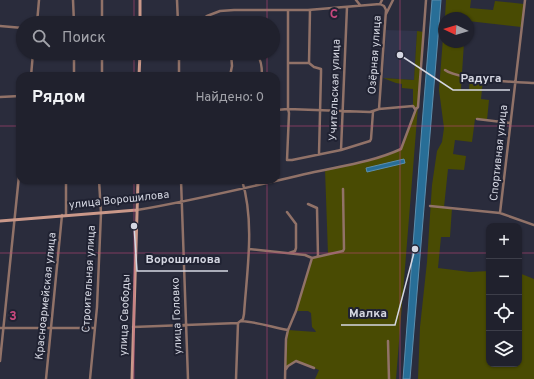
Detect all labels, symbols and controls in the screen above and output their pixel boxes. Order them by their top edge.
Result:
text: C [330,7,338,23]
north arrow [438,12,474,48]
street label: Озёрная улица [365,15,385,95]
search box [16,16,280,60]
icon: search [30,27,52,49]
text: Поиск [62,29,106,48]
street label: Учительская улица [326,39,344,141]
callout: Радуга [453,66,510,90]
text: Радуга [460,71,502,87]
text: Рядом [32,87,85,109]
text: Найдено: 0 [196,90,264,106]
street label: Спортивная улица [487,104,511,202]
street label: улица Ворошилова [68,188,170,212]
map controls [486,223,522,367]
button: + [486,223,522,259]
street label: Строительная улица [79,225,99,333]
street label: Красноармейская улица [32,231,60,360]
callout: Ворошилова [137,247,228,271]
text: Ворошилова [146,252,221,268]
button: − [486,259,522,295]
street label: улица Свободы [117,274,133,356]
street label: улица Головко [169,277,185,355]
button: locate [486,295,522,331]
callout: Малка [341,301,395,325]
text: Малка [349,306,387,322]
text: 3 [9,309,17,325]
button: layers [486,331,522,367]

